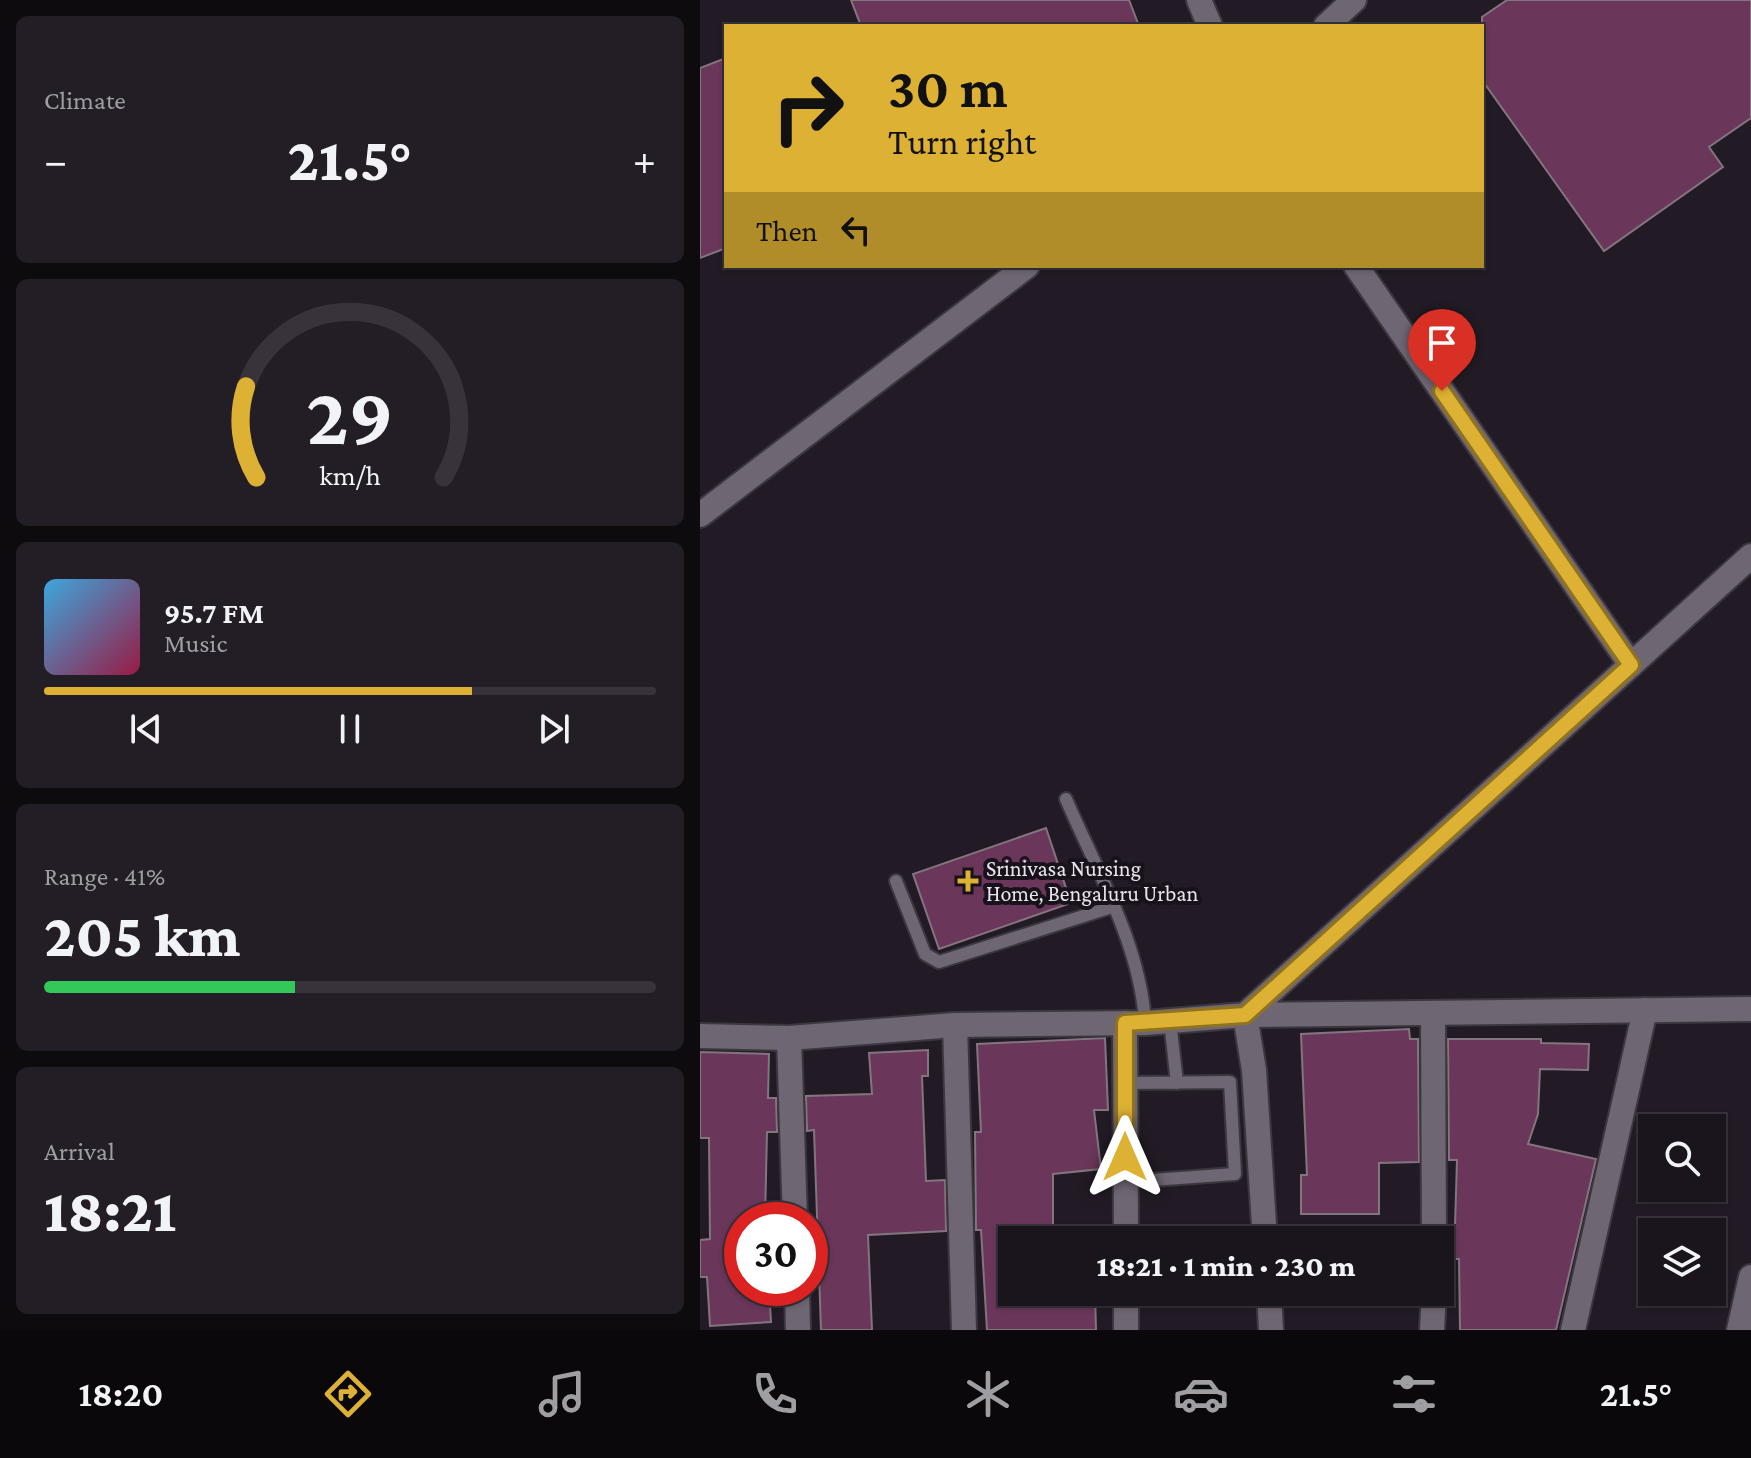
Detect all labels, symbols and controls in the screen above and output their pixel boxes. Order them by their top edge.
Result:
icon: right [756,56,860,160]
text: 30 m [888,57,1008,119]
text: Climate [44,86,126,115]
text: Turn right [888,122,1036,162]
text: 21.5° [287,126,413,193]
text: − [44,136,67,184]
text: + [633,136,656,184]
icon: left [834,208,878,252]
text: Then [756,214,818,247]
pin [1408,309,1476,391]
icon: arrive [1420,321,1464,365]
text: 29 [306,369,394,462]
text: km/h [319,459,381,491]
text: 95.7 FM [164,596,264,629]
text: Music [164,629,227,658]
icon: previous [124,707,168,751]
icon: pause [328,707,372,751]
icon: next [532,707,576,751]
place label: Srinivasa Nursing Home, Bengaluru Urban [986,856,1198,906]
text: Range · 41% [44,862,165,891]
marker: Srinivasa Nursing Home, Bengaluru Urban [957,870,979,892]
text: 205 km [44,902,240,969]
map controls [1638,1114,1726,1306]
button: search [1638,1114,1726,1202]
position arrow [1083,1115,1167,1199]
text: Arrival [44,1137,115,1166]
text: 18:21 [44,1177,176,1244]
speed limit sign: 30 [724,1202,828,1306]
button: layers [1638,1218,1726,1306]
text: 18:21 · 1 min · 230 m [1097,1249,1355,1282]
icon: directions [320,1366,376,1422]
icon: music [534,1366,590,1422]
icon: phone [747,1366,803,1422]
icon: climate [960,1366,1016,1422]
icon: car [1173,1366,1229,1422]
icon: filters [1386,1366,1442,1422]
text: 18:20 [79,1374,163,1414]
text: 21.5° [1600,1374,1672,1414]

